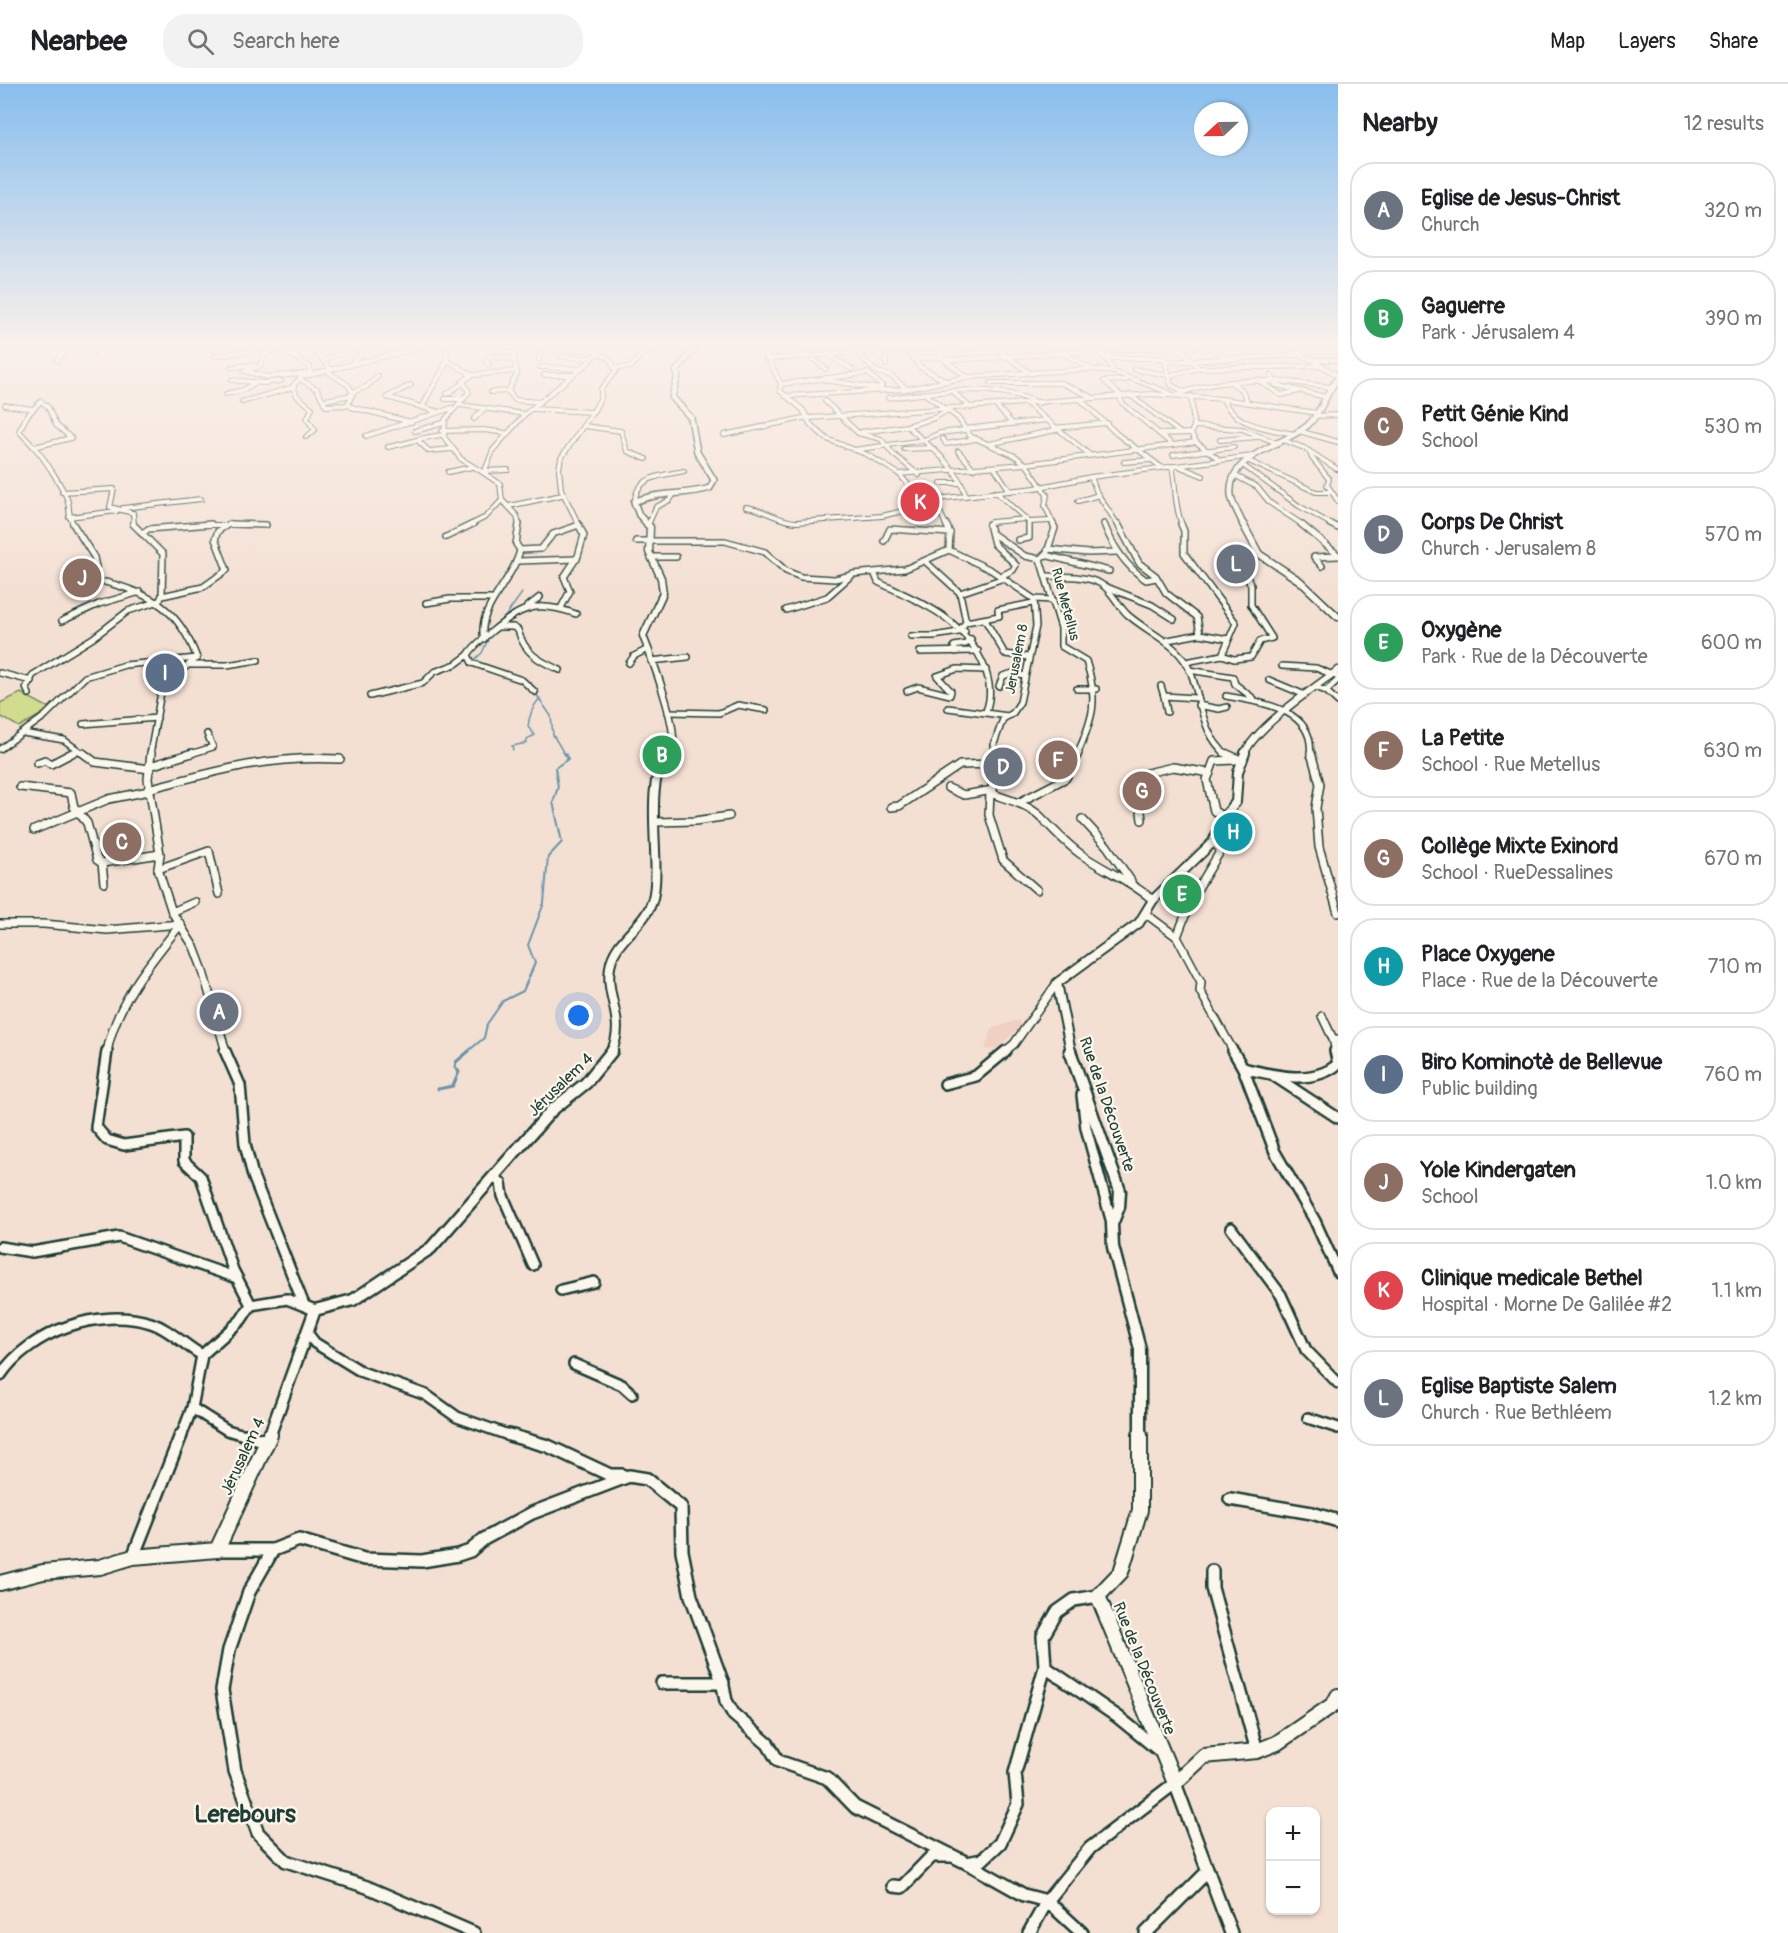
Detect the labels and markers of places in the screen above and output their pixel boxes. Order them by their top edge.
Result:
pin: K [900,480,940,524]
pin: L [1216,542,1256,586]
pin: J [62,556,101,600]
pin: I [146,650,184,696]
pin: B [642,732,682,778]
pin: F [1038,738,1078,782]
pin: D [984,744,1022,790]
pin: G [1122,768,1162,814]
pin: H [1214,810,1252,855]
pin: C [102,820,142,864]
pin: E [1162,872,1202,916]
pin: A [200,990,238,1034]

